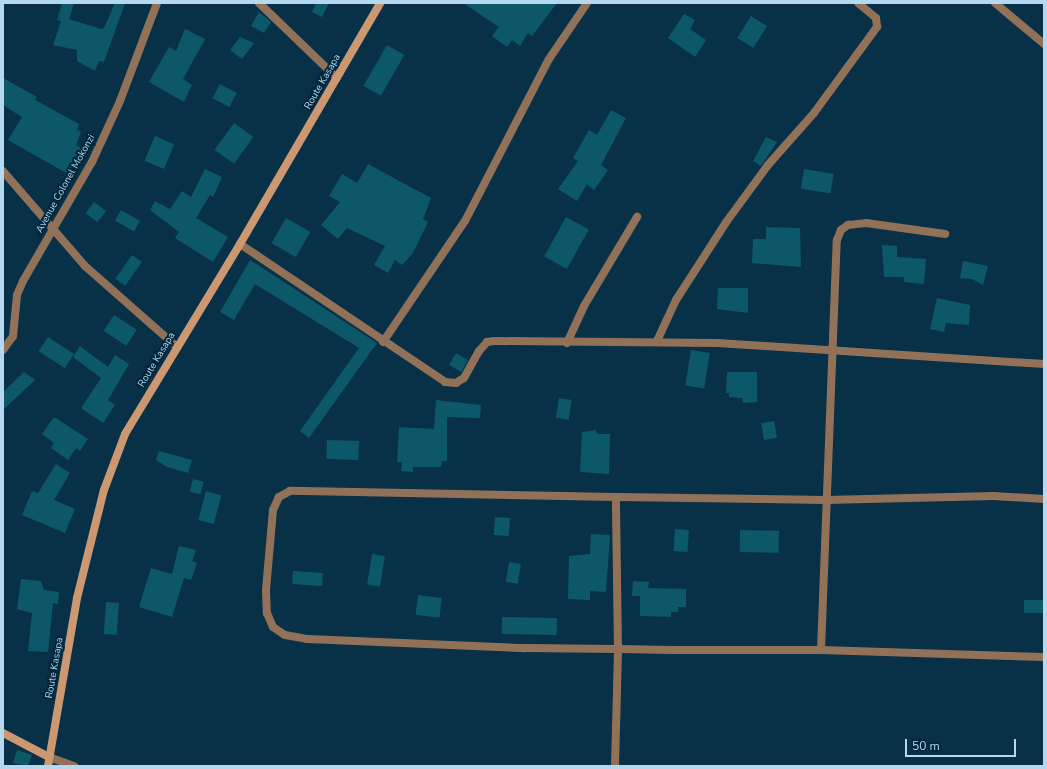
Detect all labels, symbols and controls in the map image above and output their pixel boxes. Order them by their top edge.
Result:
street label: Route Kasapa [302,52,344,112]
street label: Avenue Colonel Mokonzi [34,133,98,235]
street label: Route Kasapa [136,330,178,390]
street label: Route Kasapa [44,636,66,700]
scale bar [907,731,1018,757]
text: 50 m [912,738,940,754]

